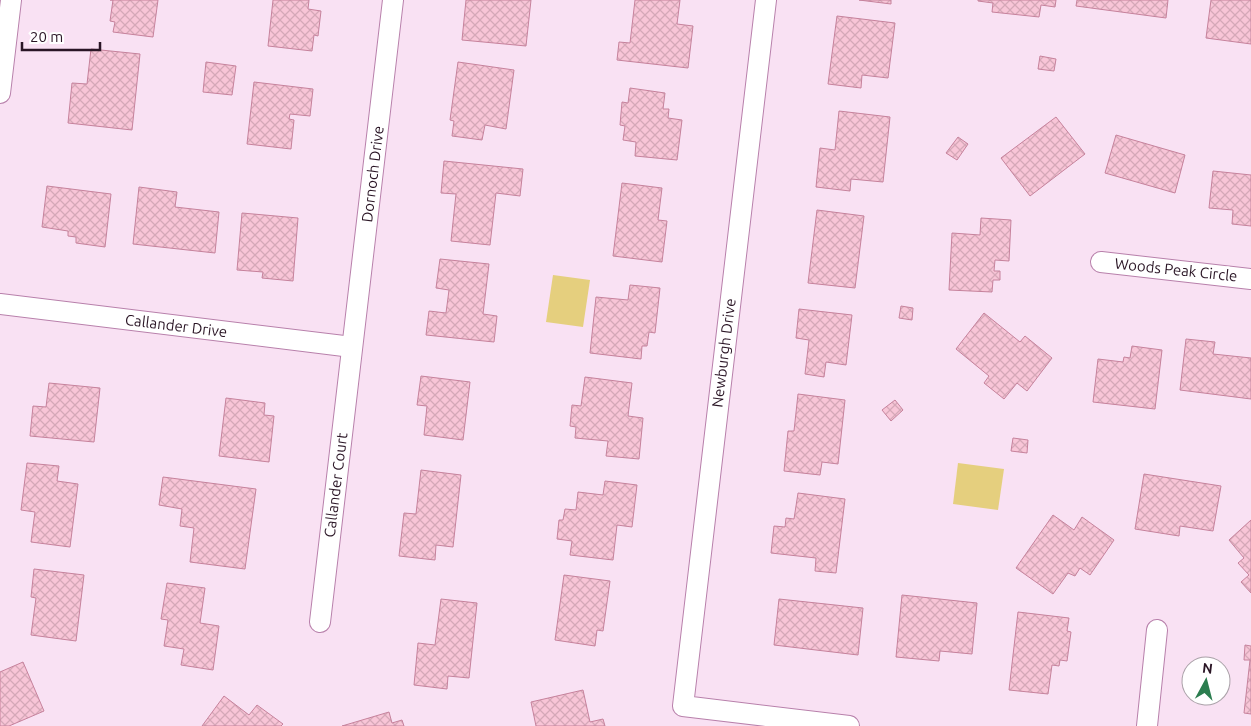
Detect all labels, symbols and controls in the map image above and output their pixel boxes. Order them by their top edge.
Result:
scale bar [22,20,100,52]
text: 20 m [30,28,63,45]
street label: Dornoch Drive [358,125,387,223]
street label: Woods Peak Circle [1114,255,1238,284]
street label: Newburgh Drive [708,297,739,408]
street label: Callander Drive [124,311,228,340]
street label: Callander Court [321,432,350,538]
north arrow [1181,656,1231,706]
text: N [1201,660,1214,677]

